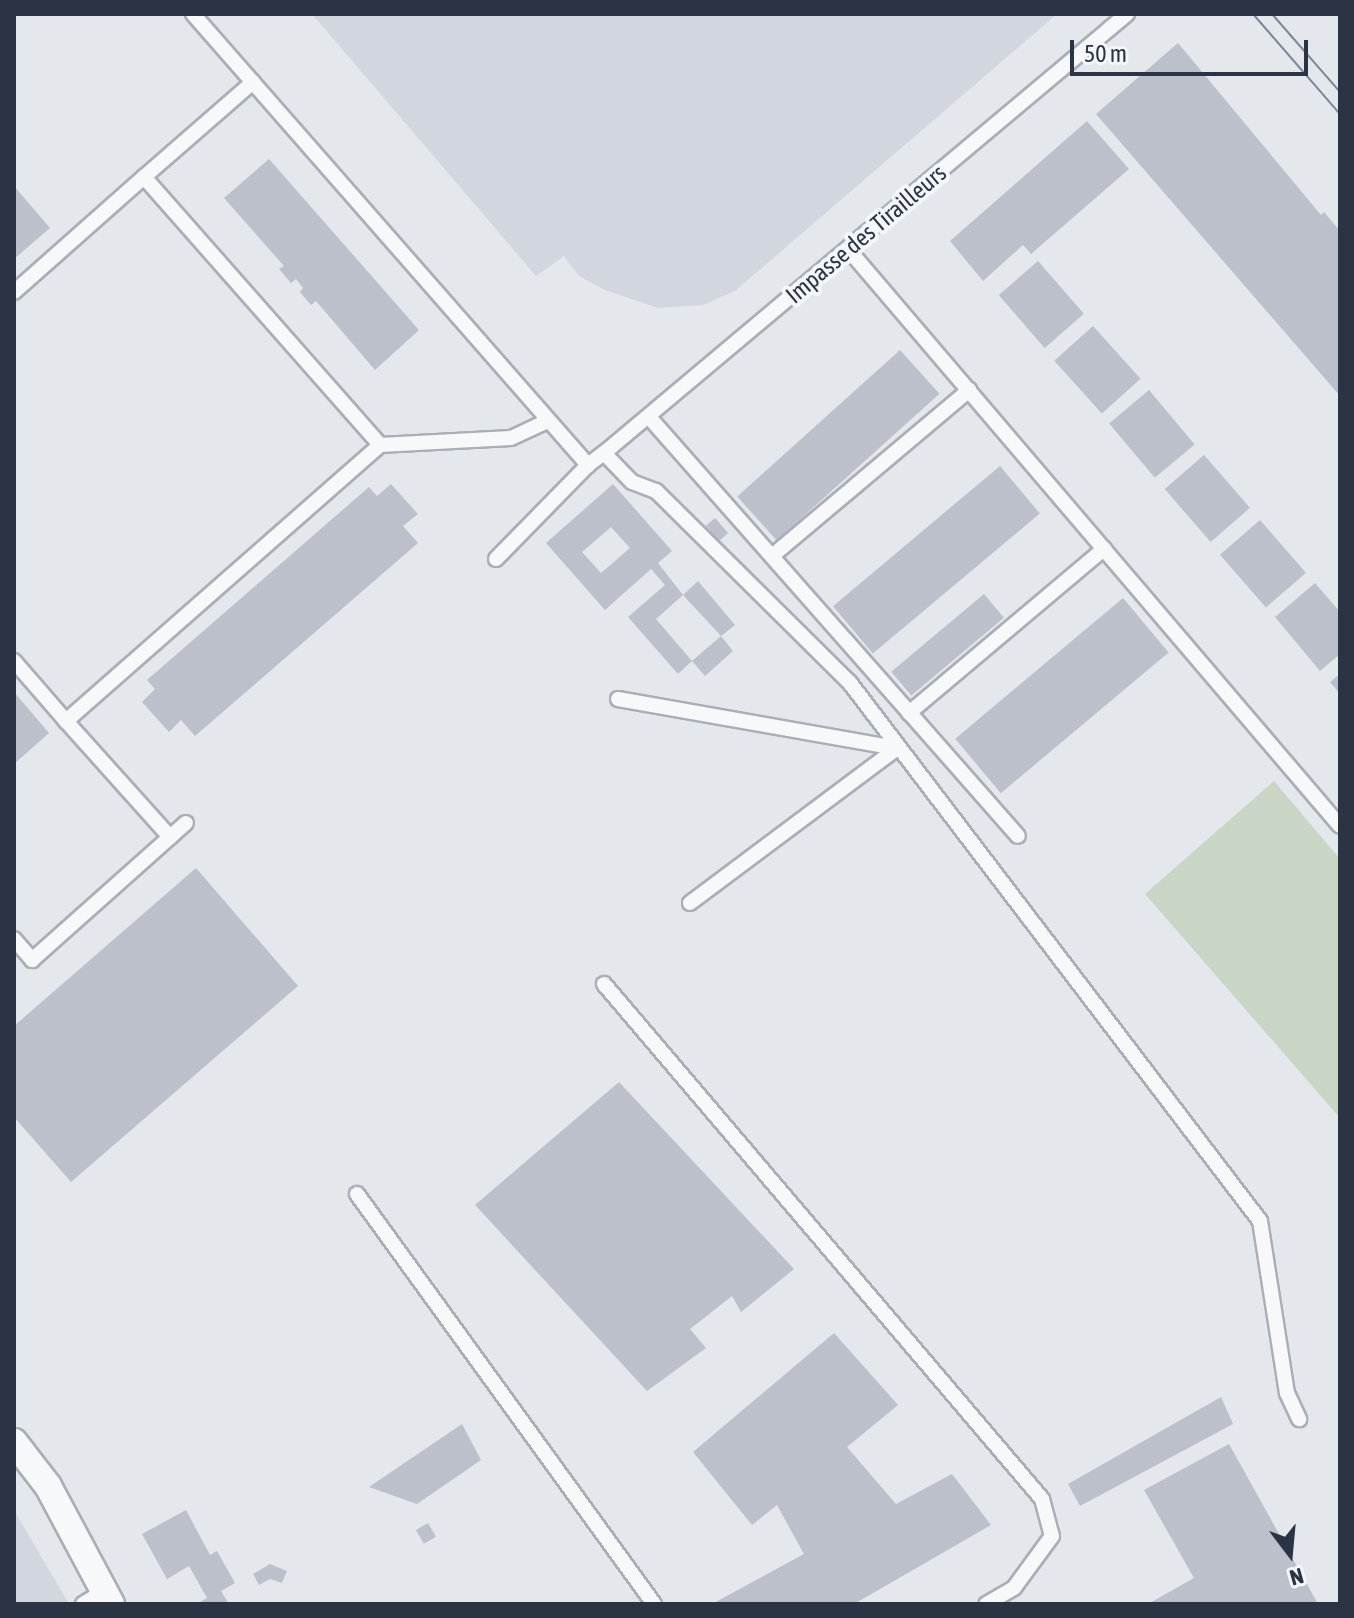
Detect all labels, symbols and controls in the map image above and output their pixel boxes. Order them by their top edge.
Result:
scale bar [1074,24,1312,74]
text: 50 m [1084,40,1127,67]
street label: Impasse des Tirailleurs [780,159,952,309]
north arrow [1250,1514,1330,1594]
text: N [1287,1563,1306,1591]

